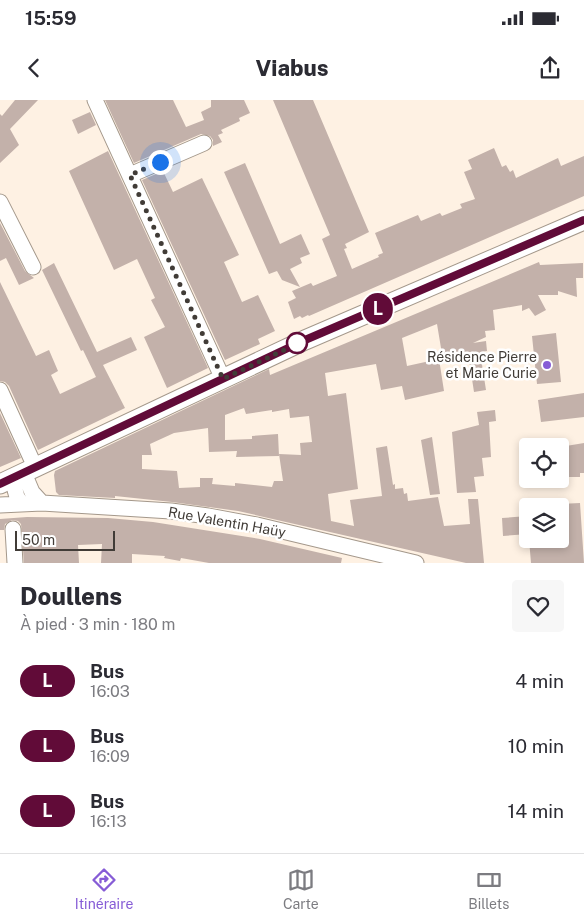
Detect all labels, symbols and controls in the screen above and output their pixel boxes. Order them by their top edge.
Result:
text: 15:59 [25,7,76,29]
icon: back [20,54,48,82]
icon: share [536,54,564,82]
text: Viabus [256,55,328,81]
your location [148,150,173,175]
line badge: L [362,293,394,325]
text: L [373,298,383,319]
unlabelled marker [286,332,308,354]
place label: Résidence Pierre et Marie Curie [427,349,537,381]
marker: Résidence Pierre et Marie Curie [541,359,553,371]
map controls [519,438,569,548]
button: locate [519,438,569,488]
button: layers [519,498,569,548]
street label: Rue Valentin Haüy [167,504,288,540]
scale bar [15,528,115,551]
text: 50 m [22,532,55,548]
button: heart [512,580,564,632]
text: Doullens [20,582,122,610]
text: À pied · 3 min · 180 m [20,615,175,634]
text: Bus [90,660,124,682]
text: L [42,670,53,691]
text: 4 min [515,670,564,692]
text: 16:03 [90,682,130,701]
text: Bus [90,725,124,747]
text: L [42,735,53,756]
text: 10 min [508,735,564,757]
text: 16:09 [90,747,130,766]
text: Bus [90,790,124,812]
text: L [42,800,53,821]
text: 14 min [507,800,564,822]
text: 16:13 [90,812,127,831]
tab: Itinéraire [75,866,133,912]
tab: Carte [283,866,319,912]
tab: Billets [468,866,509,912]

